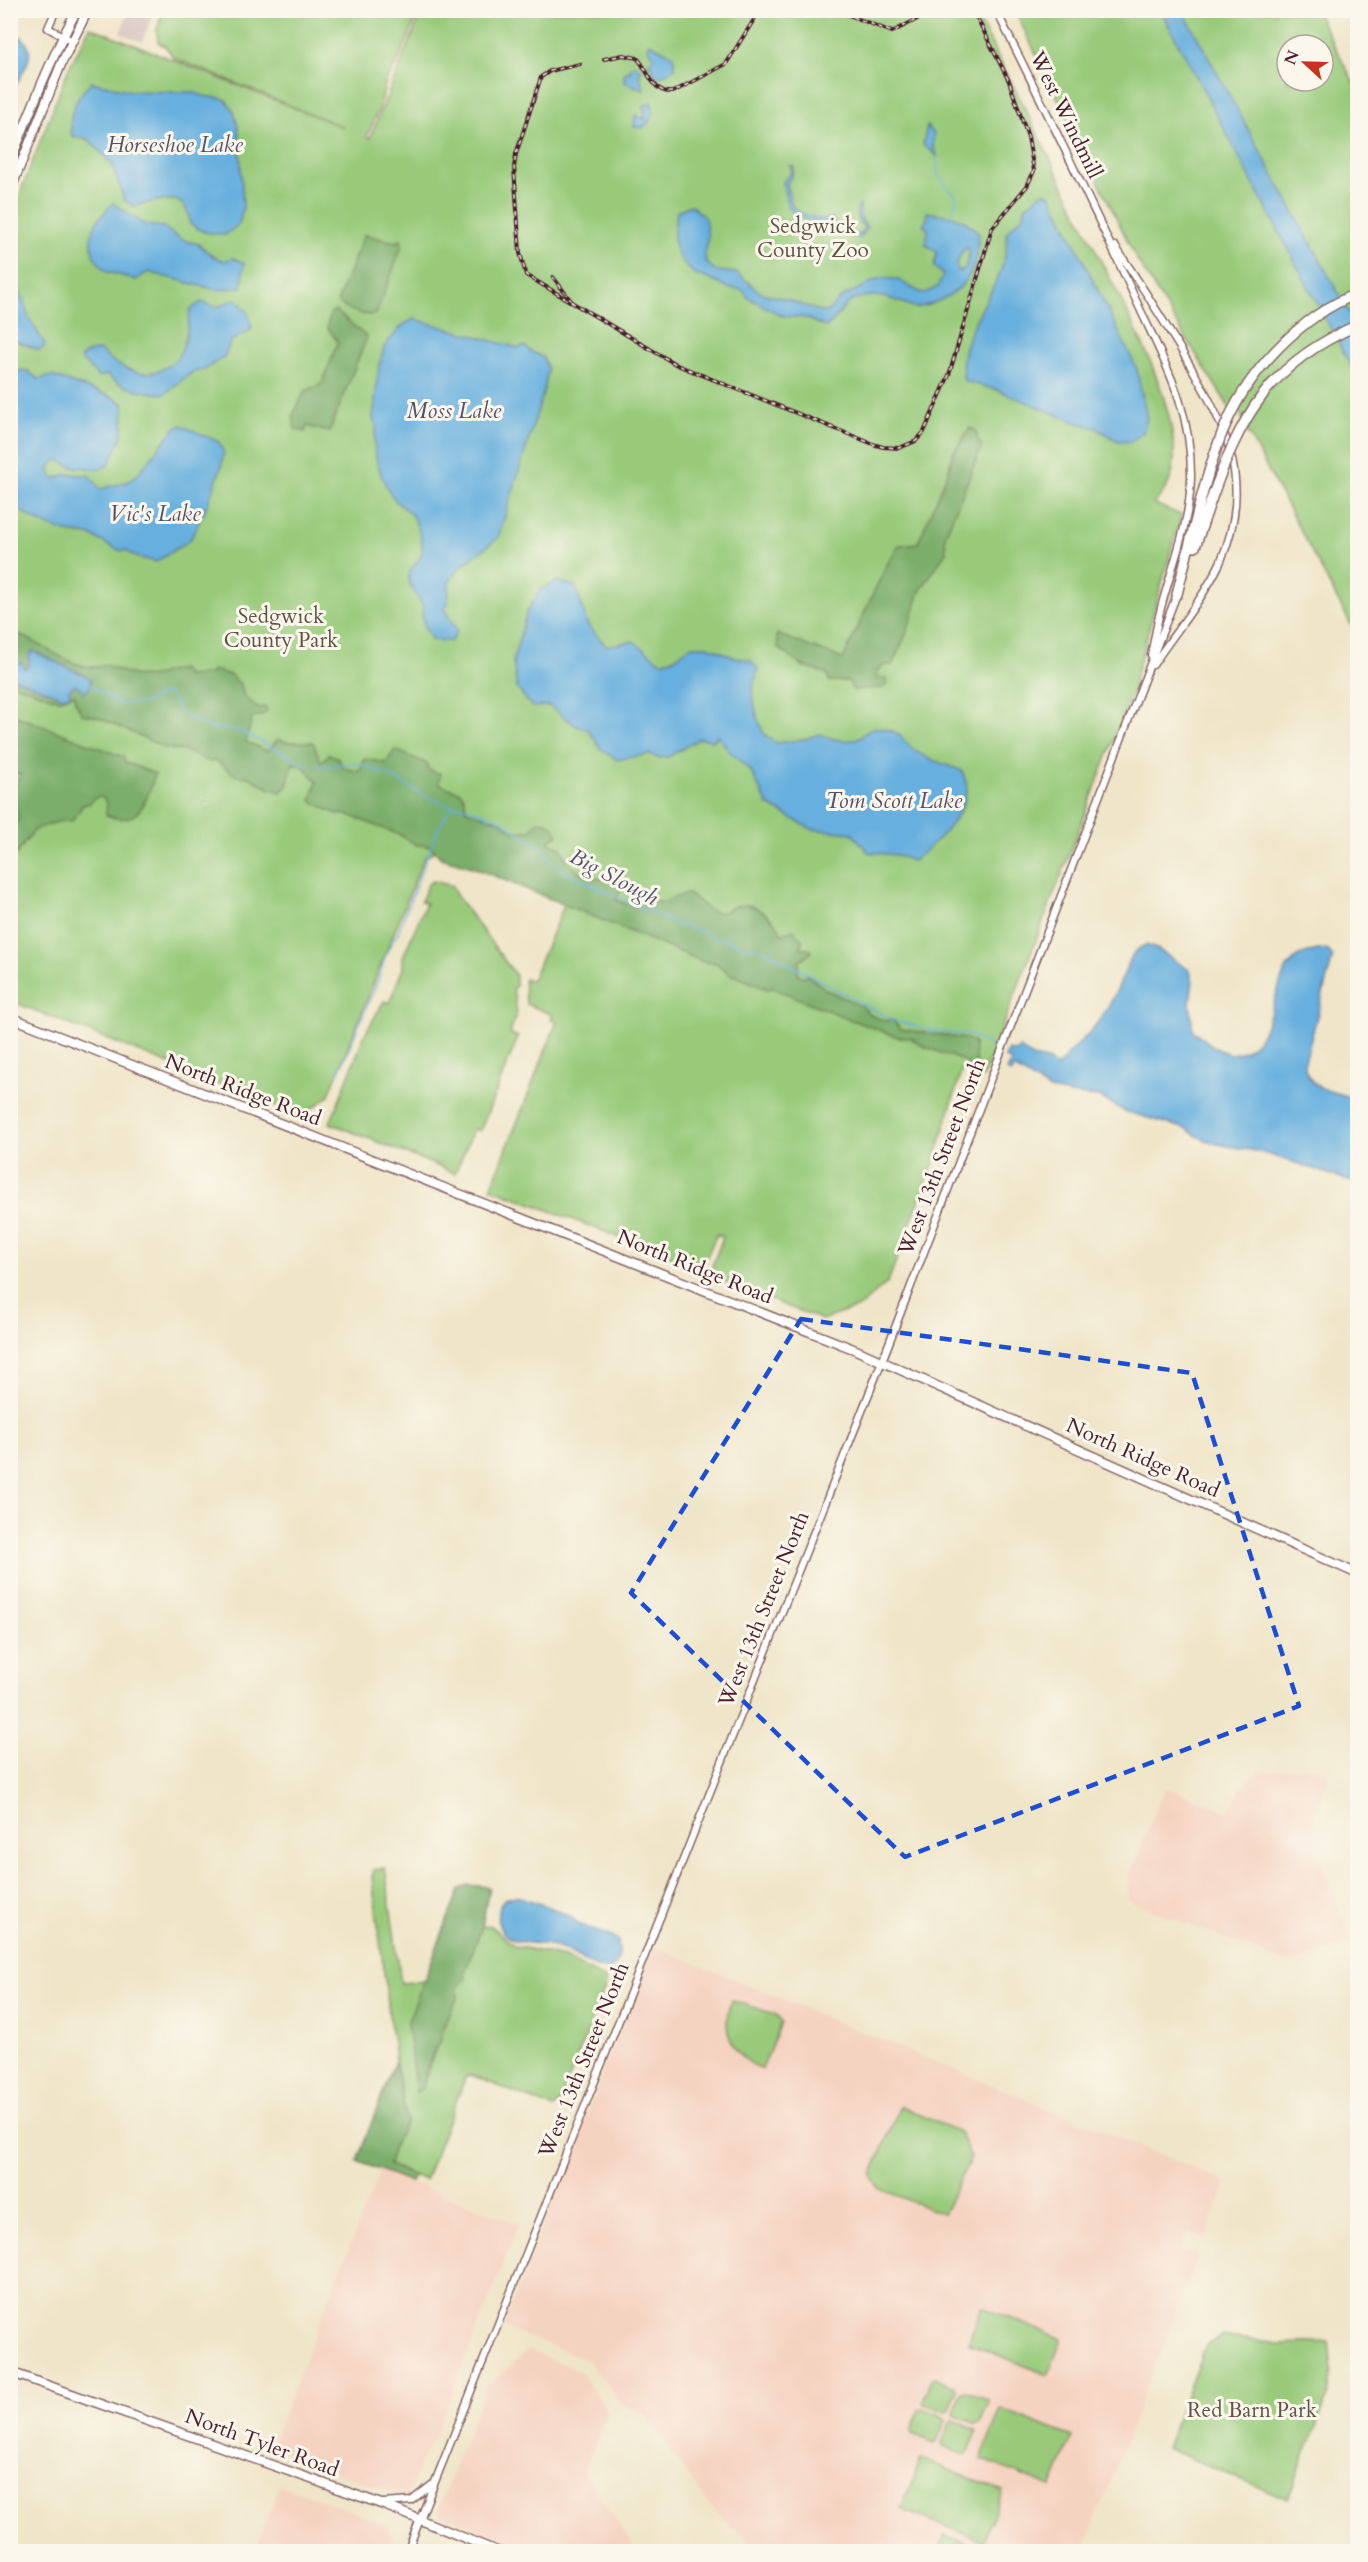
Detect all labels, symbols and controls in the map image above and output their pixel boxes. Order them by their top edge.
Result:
north arrow [1275,33,1335,93]
street label: West Windmill [1022,45,1109,184]
text: N [1279,47,1305,68]
water label: Horseshoe Lake [107,130,243,160]
park label: Sedgwick County Zoo [757,212,869,265]
water label: Moss Lake [407,396,502,426]
water label: Vic's Lake [109,499,201,529]
park label: Sedgwick County Park [224,602,339,655]
water label: Tom Scott Lake [826,786,963,816]
water label: Big Slough [565,841,664,913]
street label: North Ridge Road [161,1047,325,1133]
street label: West 13th Street North [891,1054,993,1260]
street label: North Ridge Road [613,1223,777,1311]
street label: North Ridge Road [1062,1411,1224,1505]
street label: West 13th Street North [711,1506,817,1712]
street label: West 13th Street North [531,1957,637,2163]
park label: Red Barn Park [1187,2396,1318,2425]
street label: North Tyler Road [181,2402,343,2484]

